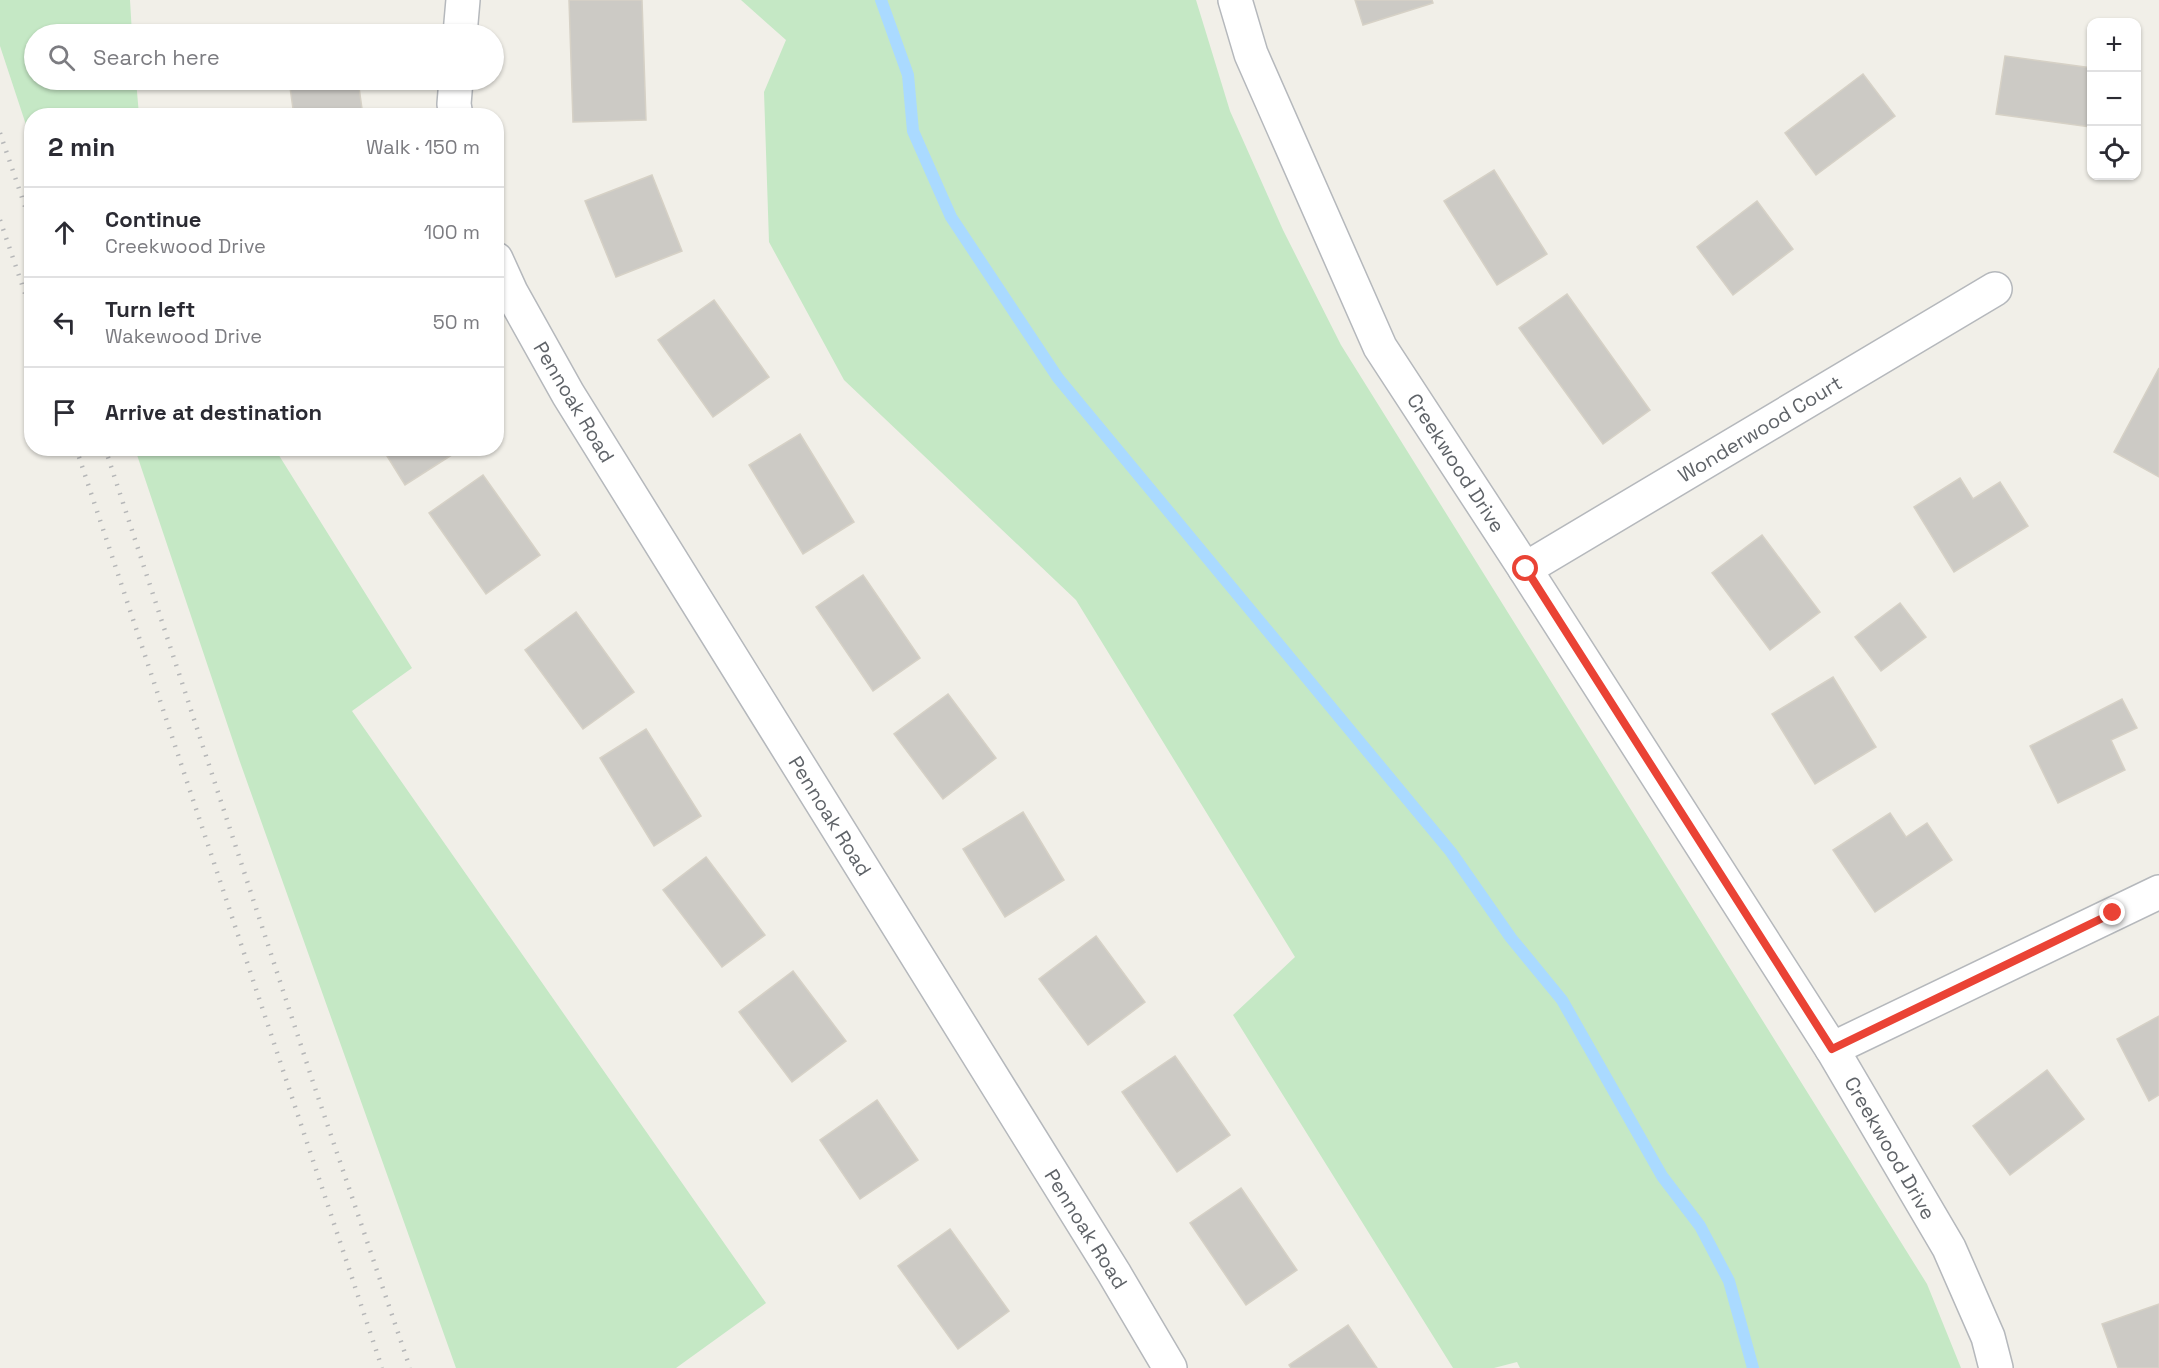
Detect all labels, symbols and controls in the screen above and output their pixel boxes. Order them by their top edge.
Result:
map controls [2087,18,2141,180]
button: + [2087,18,2141,72]
search box [24,24,504,90]
icon: search [45,41,78,74]
text: Search here [93,43,220,71]
button: − [2087,72,2141,126]
button: locate [2087,126,2141,180]
text: 2 min [48,130,115,164]
text: Walk · 150 m [366,134,480,160]
text: Continue [105,205,201,233]
icon: ahead [48,216,81,249]
text: 100 m [424,219,480,245]
text: Creekwood Drive [105,233,266,259]
text: Turn left [105,295,195,323]
icon: left [48,306,81,339]
text: 50 m [433,309,480,335]
text: Wakewood Drive [105,323,262,349]
street label: Pennoak Road [528,337,620,467]
street label: Wonderwood Court [1673,370,1847,488]
street label: Creekwood Drive [1401,388,1511,538]
icon: arrive [48,396,81,429]
text: Arrive at destination [105,398,322,426]
route start [1512,555,1538,581]
street label: Pennoak Road [783,751,877,881]
route end [2099,899,2125,925]
street label: Creekwood Drive [1839,1072,1941,1224]
street label: Pennoak Road [1039,1164,1133,1294]

